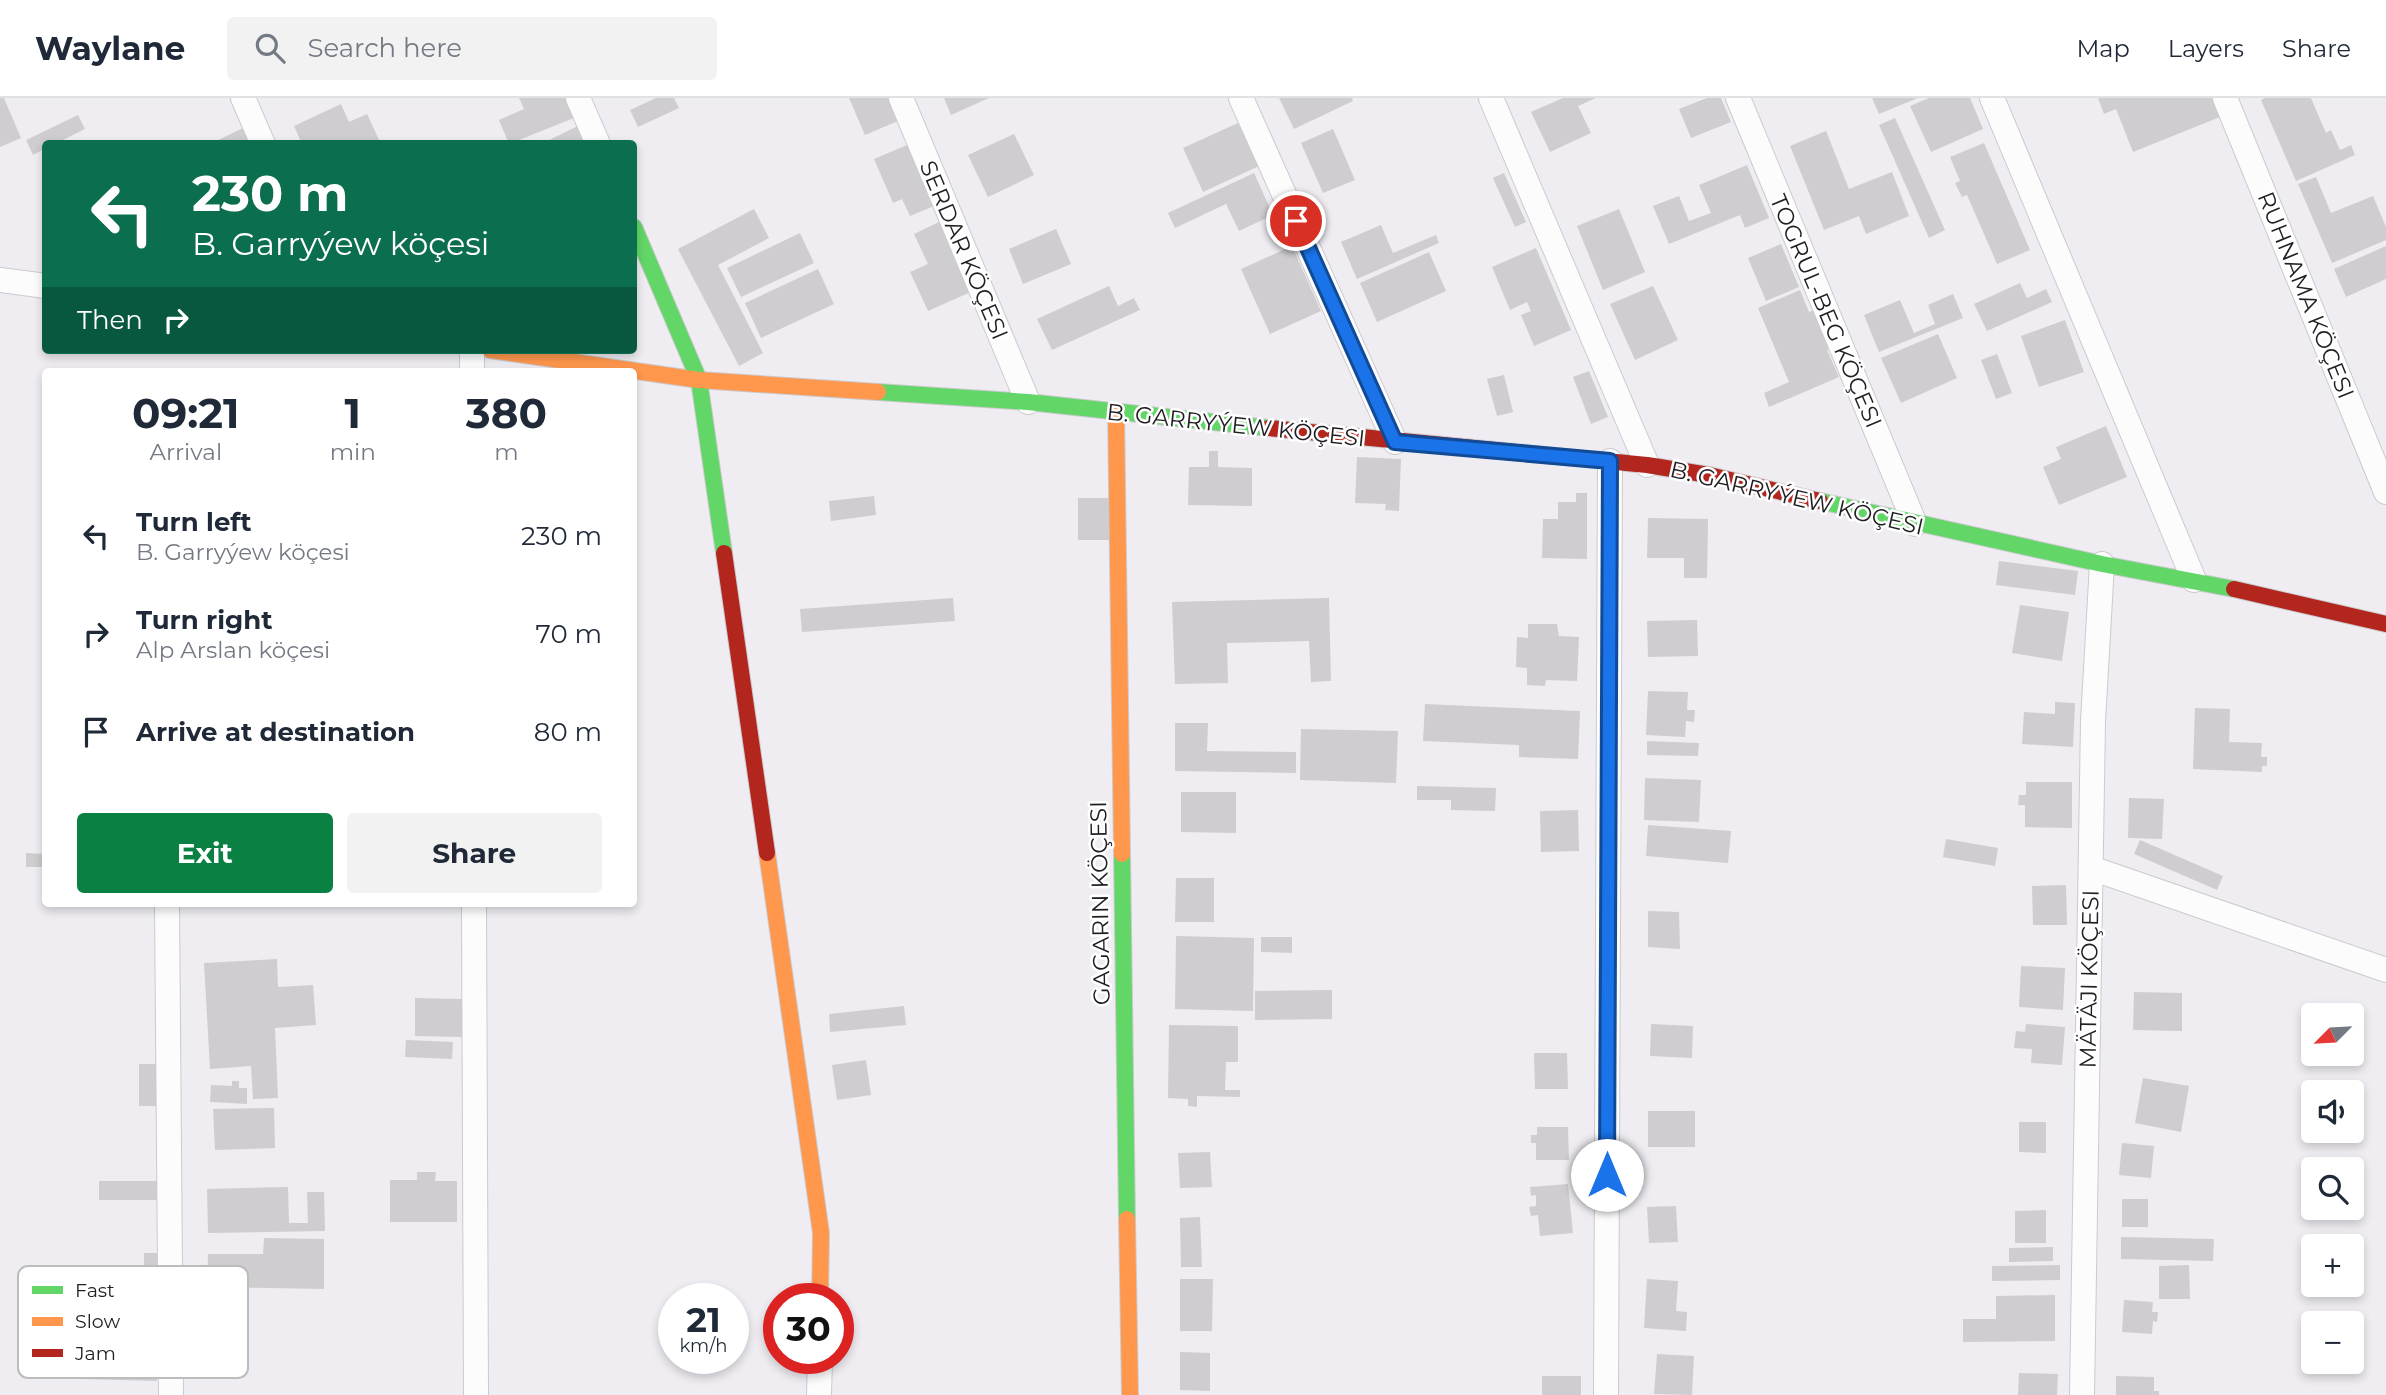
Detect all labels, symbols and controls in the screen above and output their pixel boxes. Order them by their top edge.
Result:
search box [227,17,717,80]
text: Waylane [35,28,185,68]
icon: search [251,29,289,67]
text: Search here [307,32,462,64]
text: Map [2076,34,2130,63]
text: Layers [2168,34,2244,63]
text: Share [2282,34,2351,63]
street label: SERDAR KÖÇESI [914,156,1014,344]
text: 230 m [192,164,348,223]
icon: left [77,168,168,259]
street label: RUHNAMA KÖÇESI [2252,187,2360,403]
street label: TOGRUL-BEG KÖÇESI [1764,190,1888,432]
pin [1266,191,1326,251]
icon: arrive [1277,202,1315,240]
text: B. Garryýew köçesi [192,224,489,263]
icon: right [157,301,195,339]
text: Then [77,304,143,336]
text: 09:21 [132,387,240,439]
text: 1 [344,387,361,439]
text: 380 [466,387,547,439]
street label: B. GARRYÝEW KÖÇESI [1105,398,1367,452]
text: Arrival [150,438,222,466]
text: min [330,438,376,466]
text: m [494,438,519,466]
street label: B. GARRYÝEW KÖÇESI [1667,455,1927,541]
text: Turn left [136,506,252,538]
icon: left [77,517,115,555]
text: 230 m [521,520,602,552]
text: B. Garryýew köçesi [136,538,350,566]
text: Turn right [136,604,272,636]
icon: right [77,615,115,653]
text: 70 m [536,618,602,650]
text: Alp Arslan köçesi [136,636,330,664]
icon: arrive [77,713,115,751]
text: Arrive at destination [136,716,415,748]
text: 80 m [534,716,602,748]
street label: GAGARIN KÖÇESI [1084,801,1116,1005]
button: Exit [77,813,333,893]
button: Share [347,813,602,893]
street label: MÄTÄJI KÖÇESI [2073,889,2105,1069]
north arrow [2301,1003,2364,1066]
map controls [2301,1003,2364,1374]
button: sound [2301,1080,2364,1143]
position arrow [1570,1138,1644,1212]
button: search [2301,1157,2364,1220]
button: + [2301,1234,2364,1297]
legend [18,1266,248,1378]
text: Fast [75,1279,115,1302]
speed limit sign: 30 [763,1283,854,1374]
text: 21 [686,1298,721,1341]
text: Slow [75,1310,120,1333]
button: − [2301,1311,2364,1374]
text: km/h [679,1335,728,1357]
text: Jam [74,1342,116,1365]

